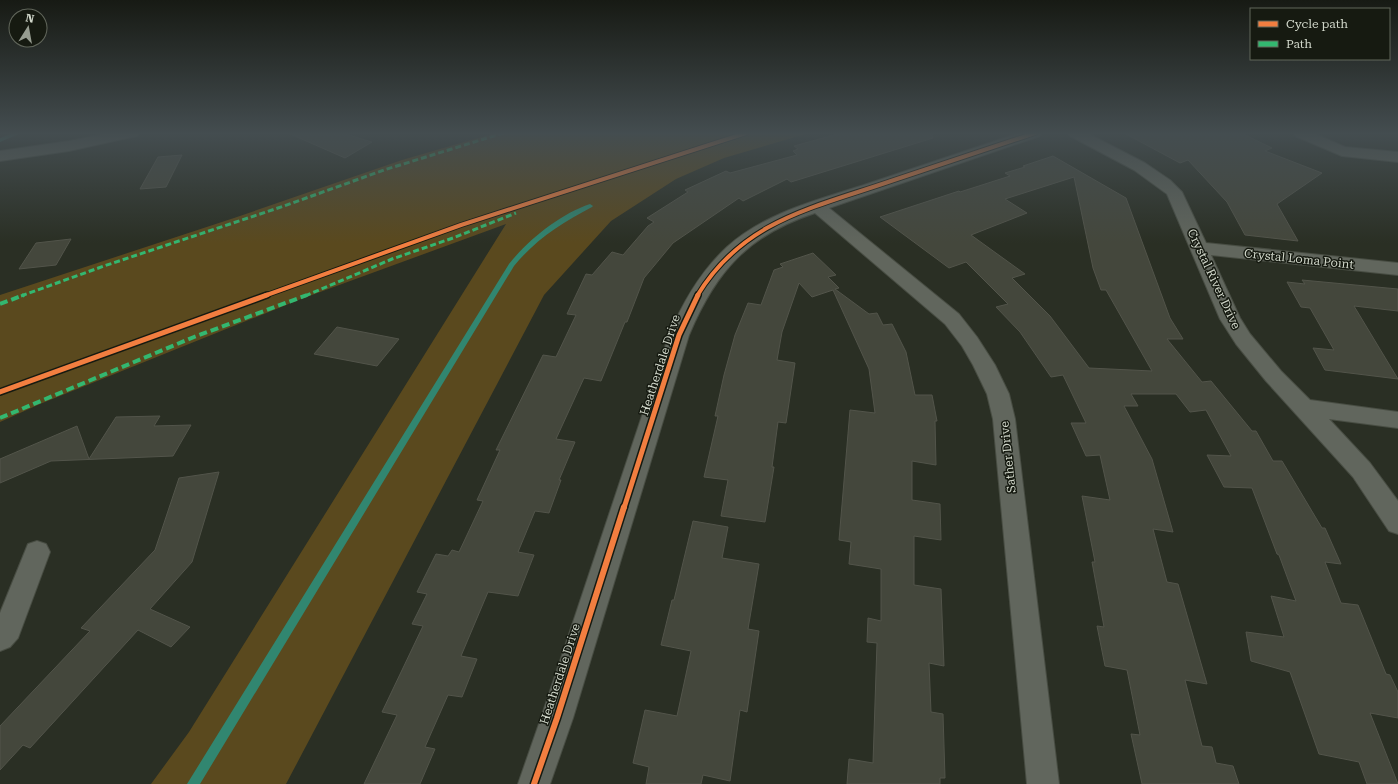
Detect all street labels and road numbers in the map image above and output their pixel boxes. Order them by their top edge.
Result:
street label: Crystal River Drive [1185,227,1244,332]
street label: Crystal Loma Point [1243,246,1355,272]
street label: Heatherdale Drive [637,312,683,417]
street label: Sather Drive [997,420,1019,494]
street label: Heatherdale Drive [537,621,583,726]

